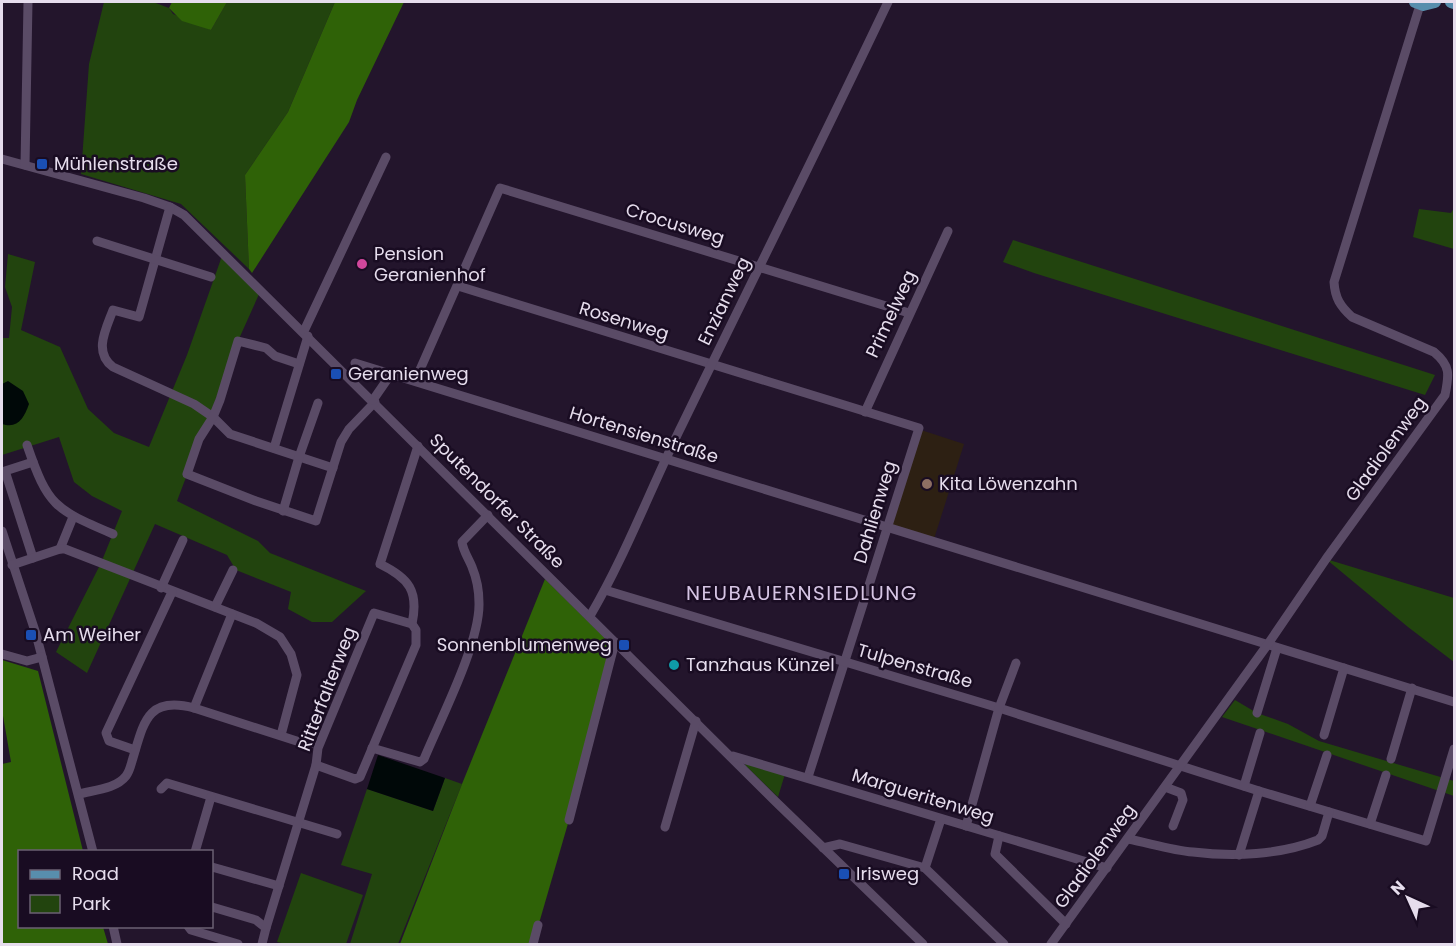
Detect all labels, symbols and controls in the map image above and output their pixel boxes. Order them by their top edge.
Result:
place label: Mühlenstraße [54,151,178,176]
marker: Mühlenstraße [35,157,49,171]
street label: Crocusweg [623,197,728,250]
place label: Pension Geranienhof [374,241,486,287]
street label: Enzianweg [691,253,756,349]
marker: Pension Geranienhof [355,257,369,271]
street label: Primelweg [859,266,922,362]
street label: Rosenweg [576,295,672,346]
place label: Geranienweg [348,361,469,386]
marker: Geranienweg [329,367,343,381]
street label: Gladiolenweg [1339,391,1432,506]
street label: Hortensienstraße [567,400,722,469]
street label: Sputendorfer Straße [424,427,571,574]
street label: Dahlienweg [847,457,902,566]
place label: Kita Löwenzahn [939,471,1078,496]
marker: Kita Löwenzahn [920,477,934,491]
district label: NEUBAUERNSIEDLUNG [686,579,918,607]
place label: Am Weiher [43,622,141,647]
street label: Ritterfalterweg [291,623,362,755]
marker: Am Weiher [24,628,38,642]
place label: Sonnenblumenweg [437,632,612,657]
street label: Tulpenstraße [855,637,976,694]
marker: Sonnenblumenweg [617,638,631,652]
place label: Tanzhaus Künzel [686,652,835,677]
marker: Tanzhaus Künzel [667,658,681,672]
street label: Margueritenweg [849,762,997,829]
street label: Gladiolenweg [1048,798,1141,913]
legend [18,850,213,928]
text: Road [72,861,119,886]
place label: Irisweg [856,861,919,886]
marker: Irisweg [837,867,851,881]
north arrow [1378,868,1438,928]
text: N [1385,875,1410,900]
text: Park [72,891,111,916]

